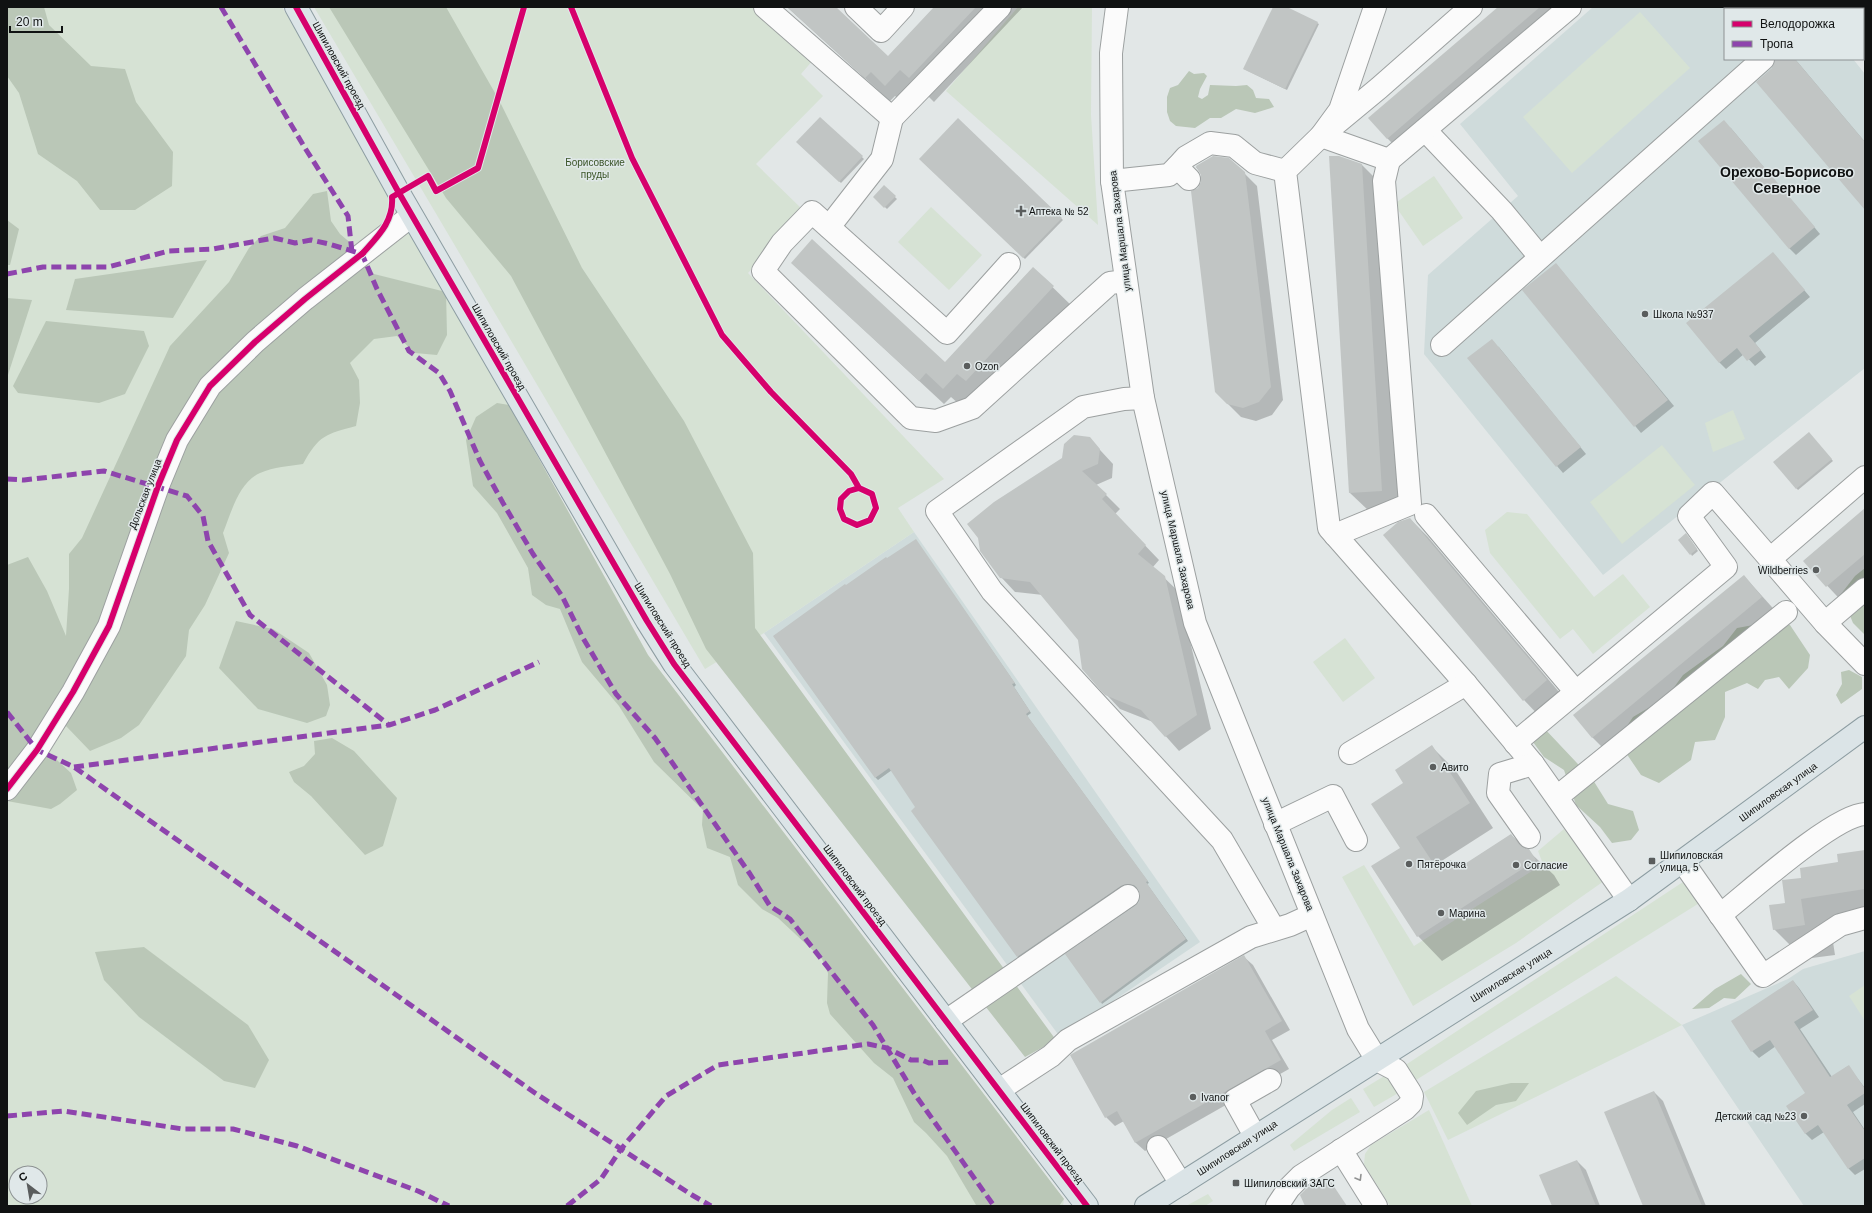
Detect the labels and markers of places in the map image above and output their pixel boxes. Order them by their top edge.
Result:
marker: Аптека № 52 [1016,206,1026,216]
place label: Аптека № 52 [1029,206,1089,217]
marker: Школа №937 [1640,309,1650,319]
place label: Школа №937 [1653,309,1714,320]
marker: Ozon [962,361,972,371]
place label: Ozon [975,361,999,372]
place label: Wildberries [1758,565,1808,576]
marker: Wildberries [1811,565,1821,575]
marker: Авито [1428,762,1438,772]
place label: Авито [1441,762,1469,773]
place label: Шипиловская улица, 5 [1660,850,1723,873]
marker: Шипиловская улица, 5 [1647,856,1657,866]
marker: Пятёрочка [1404,859,1414,869]
place label: Пятёрочка [1417,859,1466,870]
marker: Согласие [1511,860,1521,870]
place label: Согласие [1524,860,1568,871]
marker: Марина [1436,908,1446,918]
place label: Марина [1449,908,1486,919]
marker: Ivanor [1188,1092,1198,1102]
place label: Ivanor [1201,1092,1229,1103]
place label: Детский сад №23 [1715,1111,1796,1122]
marker: Детский сад №23 [1799,1111,1809,1121]
marker: Шипиловский ЗАГС [1231,1178,1241,1188]
place label: Шипиловский ЗАГС [1244,1178,1335,1189]

